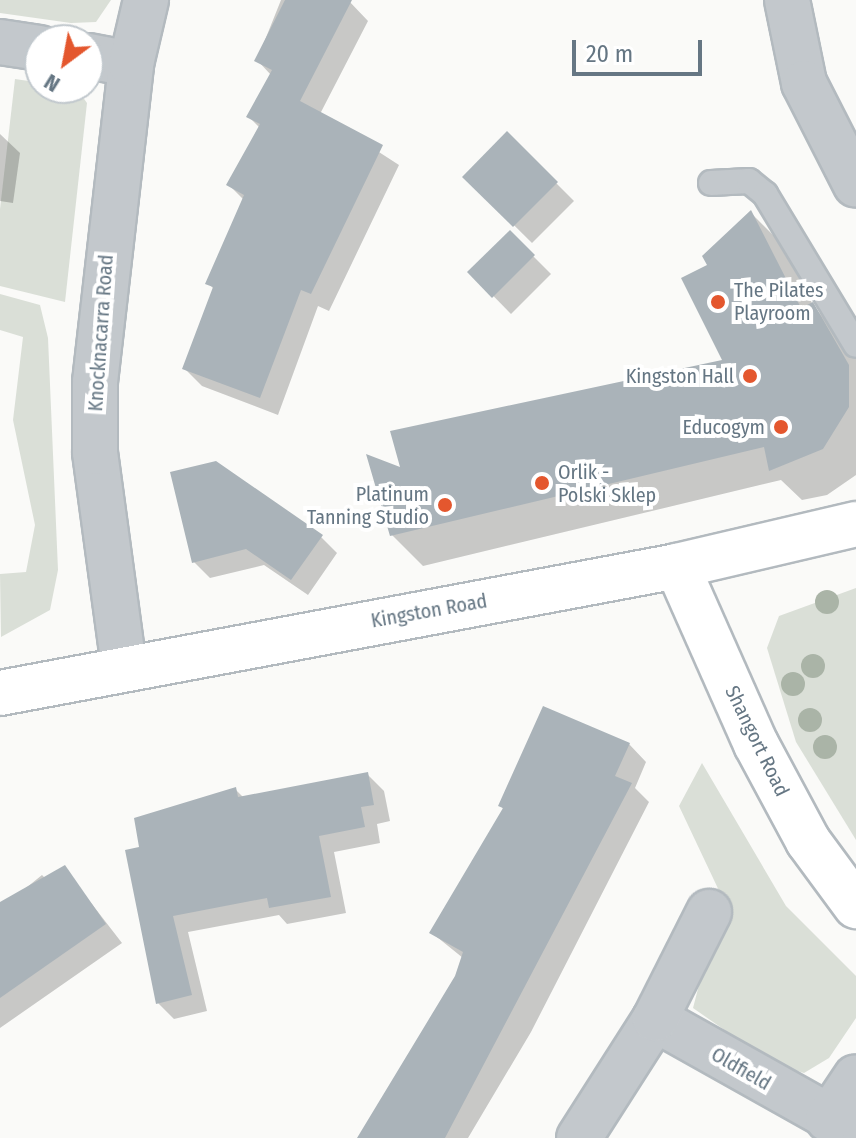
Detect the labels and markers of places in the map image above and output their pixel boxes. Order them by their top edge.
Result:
place label: The Pilates Playroom [734,278,824,325]
marker: The Pilates Playroom [709,293,727,311]
place label: Kingston Hall [626,364,734,388]
marker: Kingston Hall [741,367,759,385]
place label: Educogym [682,415,765,439]
marker: Educogym [772,418,790,436]
place label: Orlik - Polski Sklep [558,460,656,507]
marker: Orlik - Polski Sklep [533,474,551,492]
place label: Platinum Tanning Studio [307,482,429,529]
marker: Platinum Tanning Studio [436,496,454,514]

